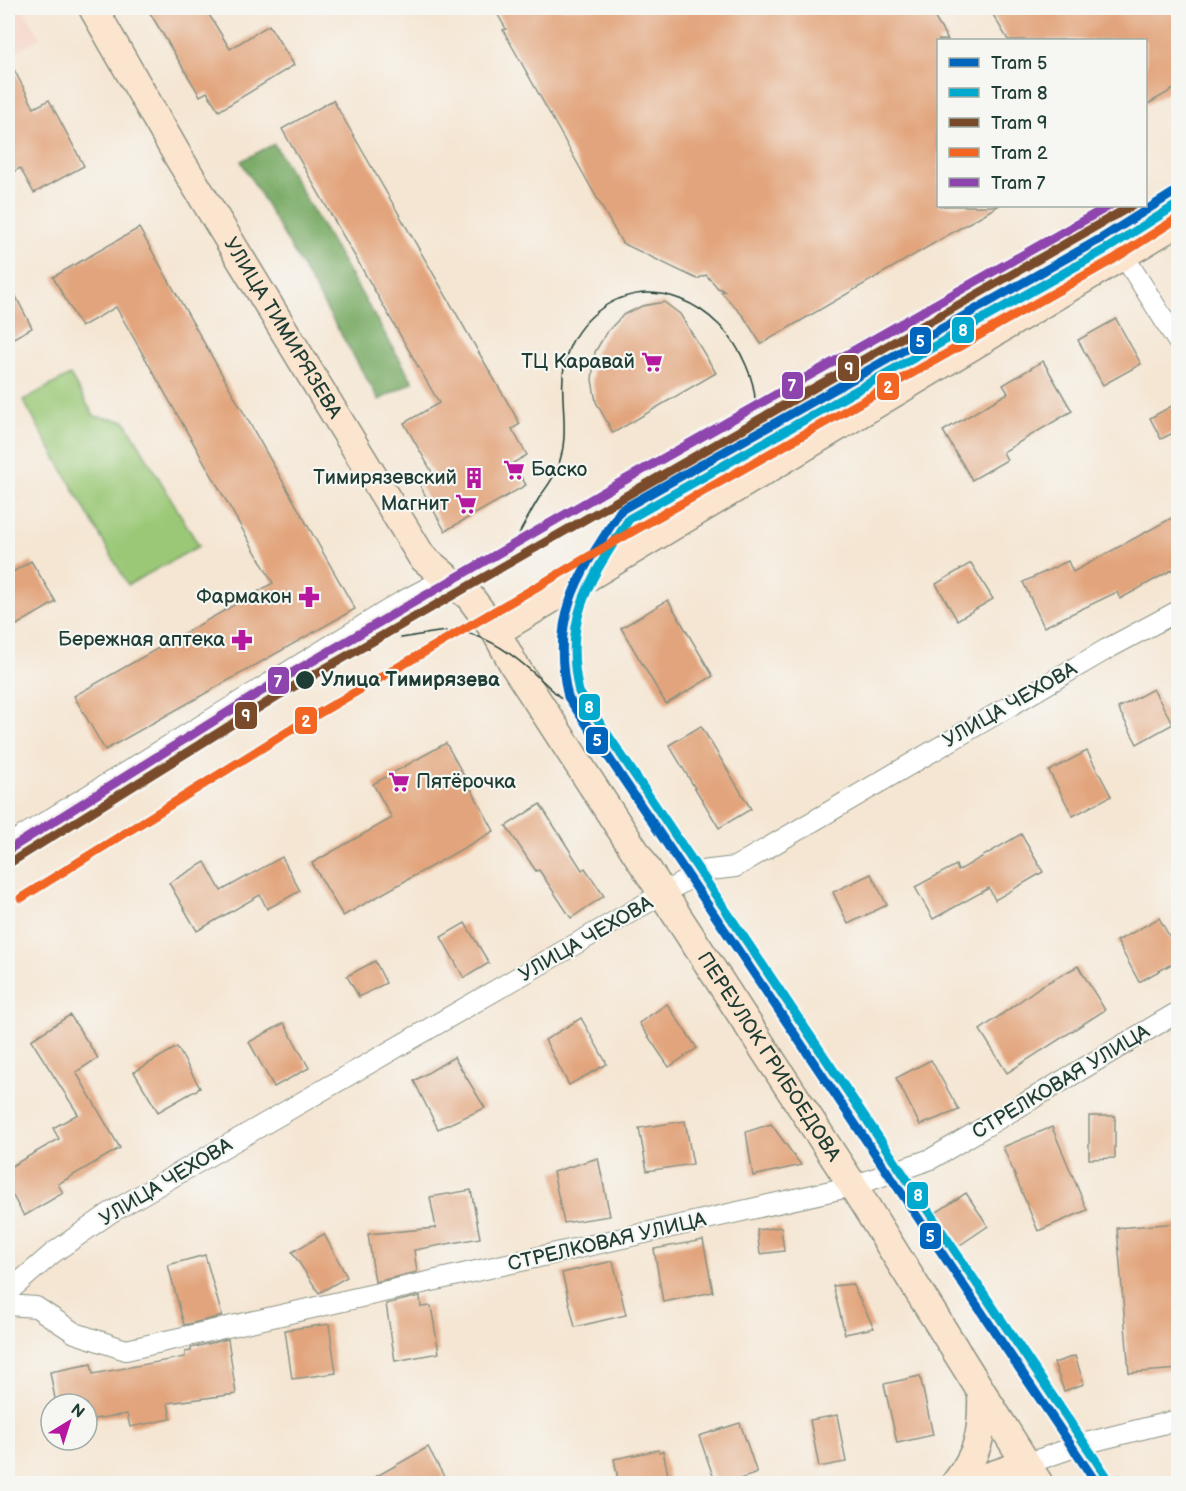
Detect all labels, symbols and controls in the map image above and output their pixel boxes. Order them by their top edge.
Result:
legend [937,39,1147,207]
text: Tram 5 [991,53,1047,74]
text: Tram 8 [991,83,1047,104]
text: Tram 9 [991,113,1047,134]
text: Tram 2 [991,143,1048,164]
text: Tram 7 [991,173,1046,194]
street label: УЛИЦА ТИМИРЯЗЕВА [218,233,347,424]
line badge: 8 [951,316,975,344]
text: 8 [958,322,968,341]
line badge: 5 [909,326,932,355]
text: 5 [915,333,925,352]
place label: ТЦ Каравай [521,350,635,374]
supermarket icon: ТЦ Каравай [640,350,664,374]
line badge: 9 [837,354,860,382]
text: 9 [844,360,854,379]
line badge: 7 [781,371,804,400]
line badge: 2 [876,372,900,401]
text: 7 [788,377,797,396]
text: 2 [883,379,893,398]
supermarket icon: Баско [502,458,526,482]
place label: Баско [531,458,587,482]
place label: Тимирязевский [313,466,457,490]
building icon: Тимирязевский [462,466,486,490]
place label: Магнит [381,492,450,516]
supermarket icon: Магнит [454,492,478,516]
place label: Фармакон [196,585,292,609]
pharmacy icon: Фармакон [297,585,321,609]
place label: Бережная аптека [58,628,225,652]
pharmacy icon: Бережная аптека [230,628,254,652]
street label: УЛИЦА ЧЕХОВА [939,657,1082,753]
line badge: 7 [267,666,290,695]
place label: Улица Тимирязева [321,668,500,692]
marker: Улица Тимирязева [294,669,316,691]
text: 7 [274,673,283,692]
line badge: 8 [578,693,601,721]
text: 8 [584,699,594,718]
line badge: 9 [234,701,258,730]
line badge: 2 [294,706,318,735]
text: 9 [241,707,251,726]
text: 2 [301,713,311,732]
line badge: 5 [585,726,609,755]
text: 5 [592,732,602,751]
supermarket icon: Пятёрочка [387,770,411,794]
place label: Пятёрочка [416,770,516,794]
street label: УЛИЦА ЧЕХОВА [515,891,658,987]
street label: ПЕРЕУЛОК ГРИБОЕДОВА [692,947,846,1167]
street label: СТРЕЛКОВАЯ УЛИЦА [968,1019,1155,1144]
street label: УЛИЦА ЧЕХОВА [95,1132,237,1231]
line badge: 8 [906,1181,929,1210]
text: 8 [913,1187,923,1206]
street label: СТРЕЛКОВАЯ УЛИЦА [506,1207,709,1276]
line badge: 5 [919,1222,942,1250]
text: 5 [925,1228,935,1247]
north arrow [39,1392,99,1452]
text: N [67,1400,88,1423]

